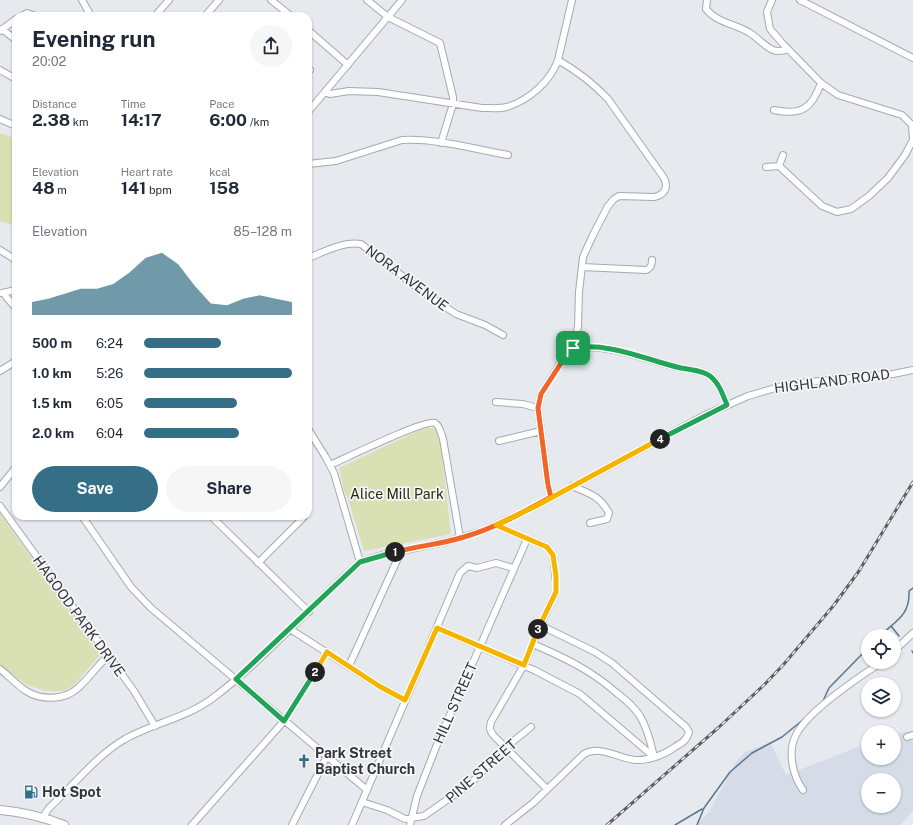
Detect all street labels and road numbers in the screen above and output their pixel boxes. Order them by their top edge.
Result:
street label: NORA AVENUE [363,242,451,314]
street label: HIGHLAND ROAD [773,366,891,396]
street label: HAGOOD PARK DRIVE [30,552,128,680]
street label: HILL STREET [430,660,480,746]
street label: PINE STREET [442,736,520,806]

